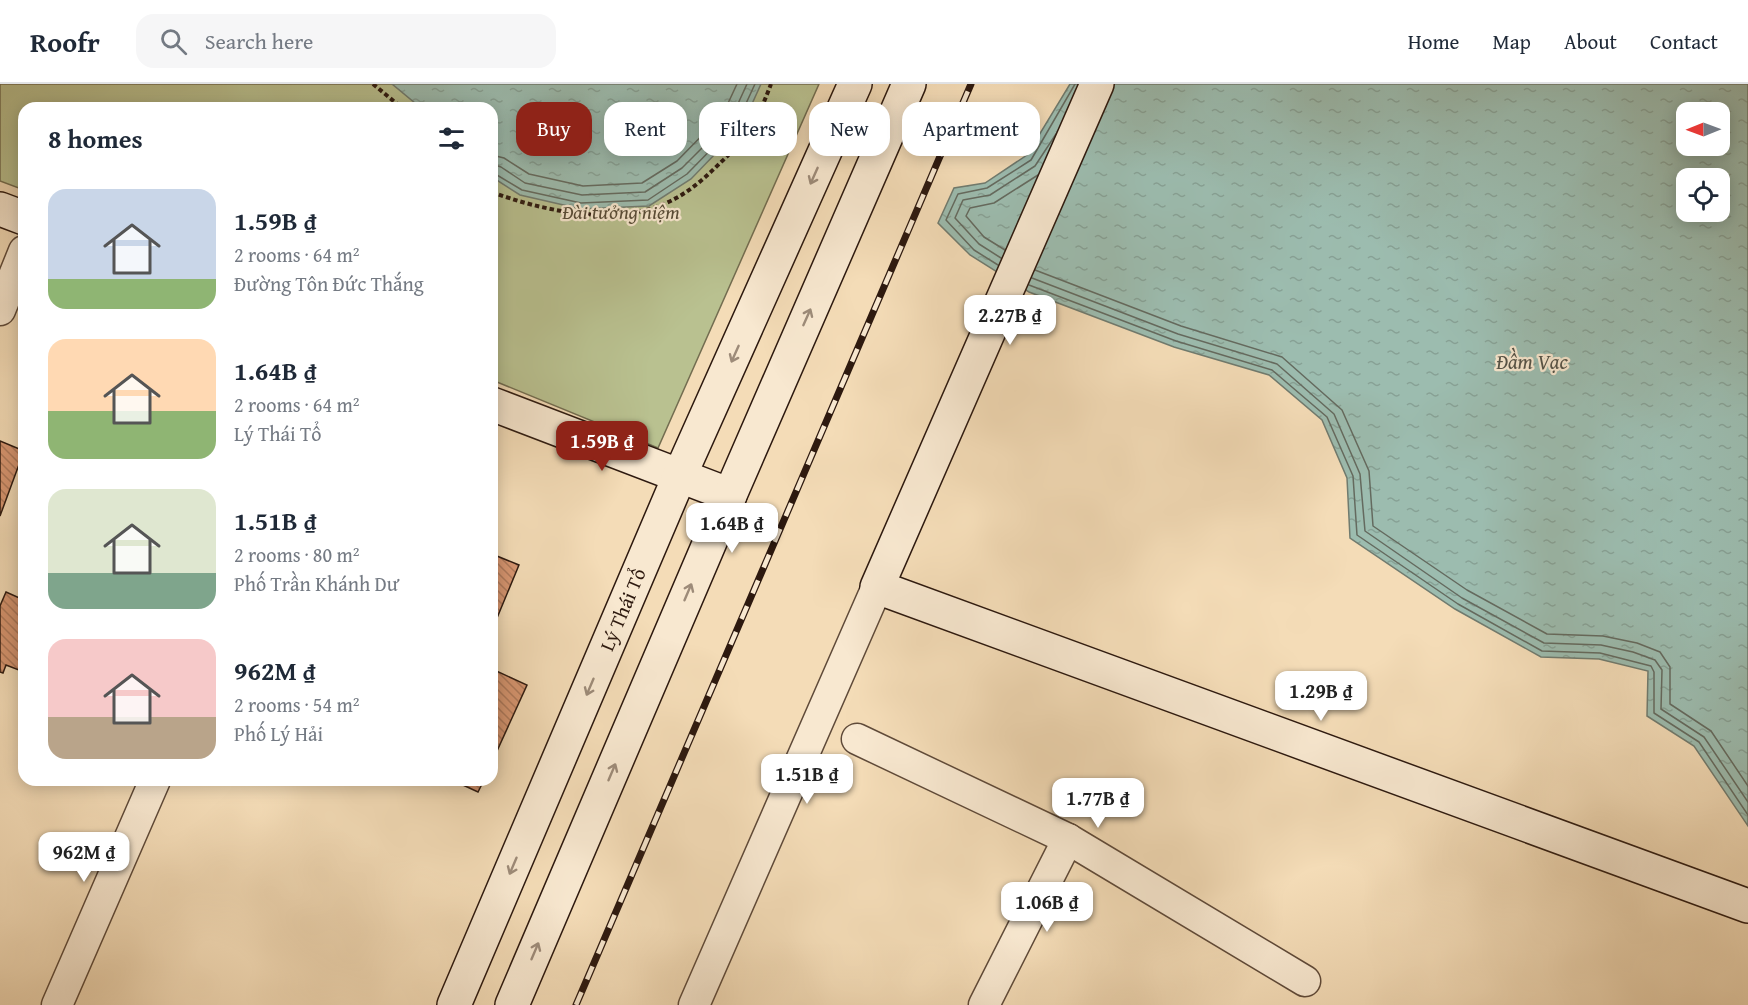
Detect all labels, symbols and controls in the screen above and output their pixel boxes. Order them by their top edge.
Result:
search box [136,14,556,68]
text: Roofr [30,21,100,62]
icon: search [157,25,190,58]
text: Search here [205,25,313,57]
text: Home [1408,26,1459,57]
text: Map [1492,26,1531,57]
text: About [1564,26,1617,57]
text: Contact [1650,26,1718,57]
chip: Buy [516,102,592,156]
chip: Rent [604,102,687,156]
chip: Filters [699,102,797,156]
chip: New [809,102,890,156]
chip: Apartment [902,102,1040,156]
north arrow [1676,102,1730,156]
map controls [1676,102,1730,222]
text: 8 homes [48,119,143,158]
icon: filters [435,122,468,155]
one-way arrow [808,166,819,184]
button: locate [1676,168,1730,222]
park label: Đài tưởng niệm [561,197,680,226]
text: 1.59B ₫ [234,201,317,240]
icon: home [96,213,168,285]
text: 2 rooms · 64 m² [234,240,360,269]
text: Đường Tôn Đức Thắng [234,269,424,298]
pin: 2.27B ₫ [955,295,1065,346]
text: 2.27B ₫ [978,300,1042,329]
one-way arrow [802,309,814,327]
one-way arrow [728,344,740,362]
water label: Đầm Vạc [1495,346,1568,377]
text: 1.64B ₫ [234,351,317,390]
icon: home [96,363,168,435]
text: 2 rooms · 64 m² [234,390,360,419]
text: Lý Thái Tổ [234,419,321,448]
pin: 1.59B ₫ [547,421,657,472]
text: 1.59B ₫ [570,426,634,455]
text: 1.51B ₫ [234,501,317,540]
pin: 1.64B ₫ [677,503,787,554]
text: 1.64B ₫ [700,508,764,537]
icon: home [96,513,168,585]
text: 2 rooms · 80 m² [234,540,360,569]
street label: Lý Thái Tổ [592,563,653,655]
text: Phố Trần Khánh Dư [234,569,399,598]
one-way arrow [683,584,694,602]
text: 962M ₫ [234,651,316,690]
icon: home [96,663,168,735]
pin: 1.29B ₫ [1266,671,1376,722]
text: 1.29B ₫ [1289,676,1353,705]
one-way arrow [584,677,595,695]
text: 2 rooms · 54 m² [234,690,360,719]
text: Phố Lý Hải [234,719,323,748]
pin: 1.51B ₫ [752,754,862,805]
text: 1.51B ₫ [775,759,839,788]
one-way arrow [607,763,618,781]
pin: 1.77B ₫ [1043,778,1153,829]
text: 1.77B ₫ [1066,783,1130,812]
pin: 962M ₫ [35,832,133,883]
text: 962M ₫ [52,837,116,866]
one-way arrow [507,857,518,875]
pin: 1.06B ₫ [992,882,1102,933]
text: 1.06B ₫ [1015,887,1079,916]
one-way arrow [530,943,541,961]

